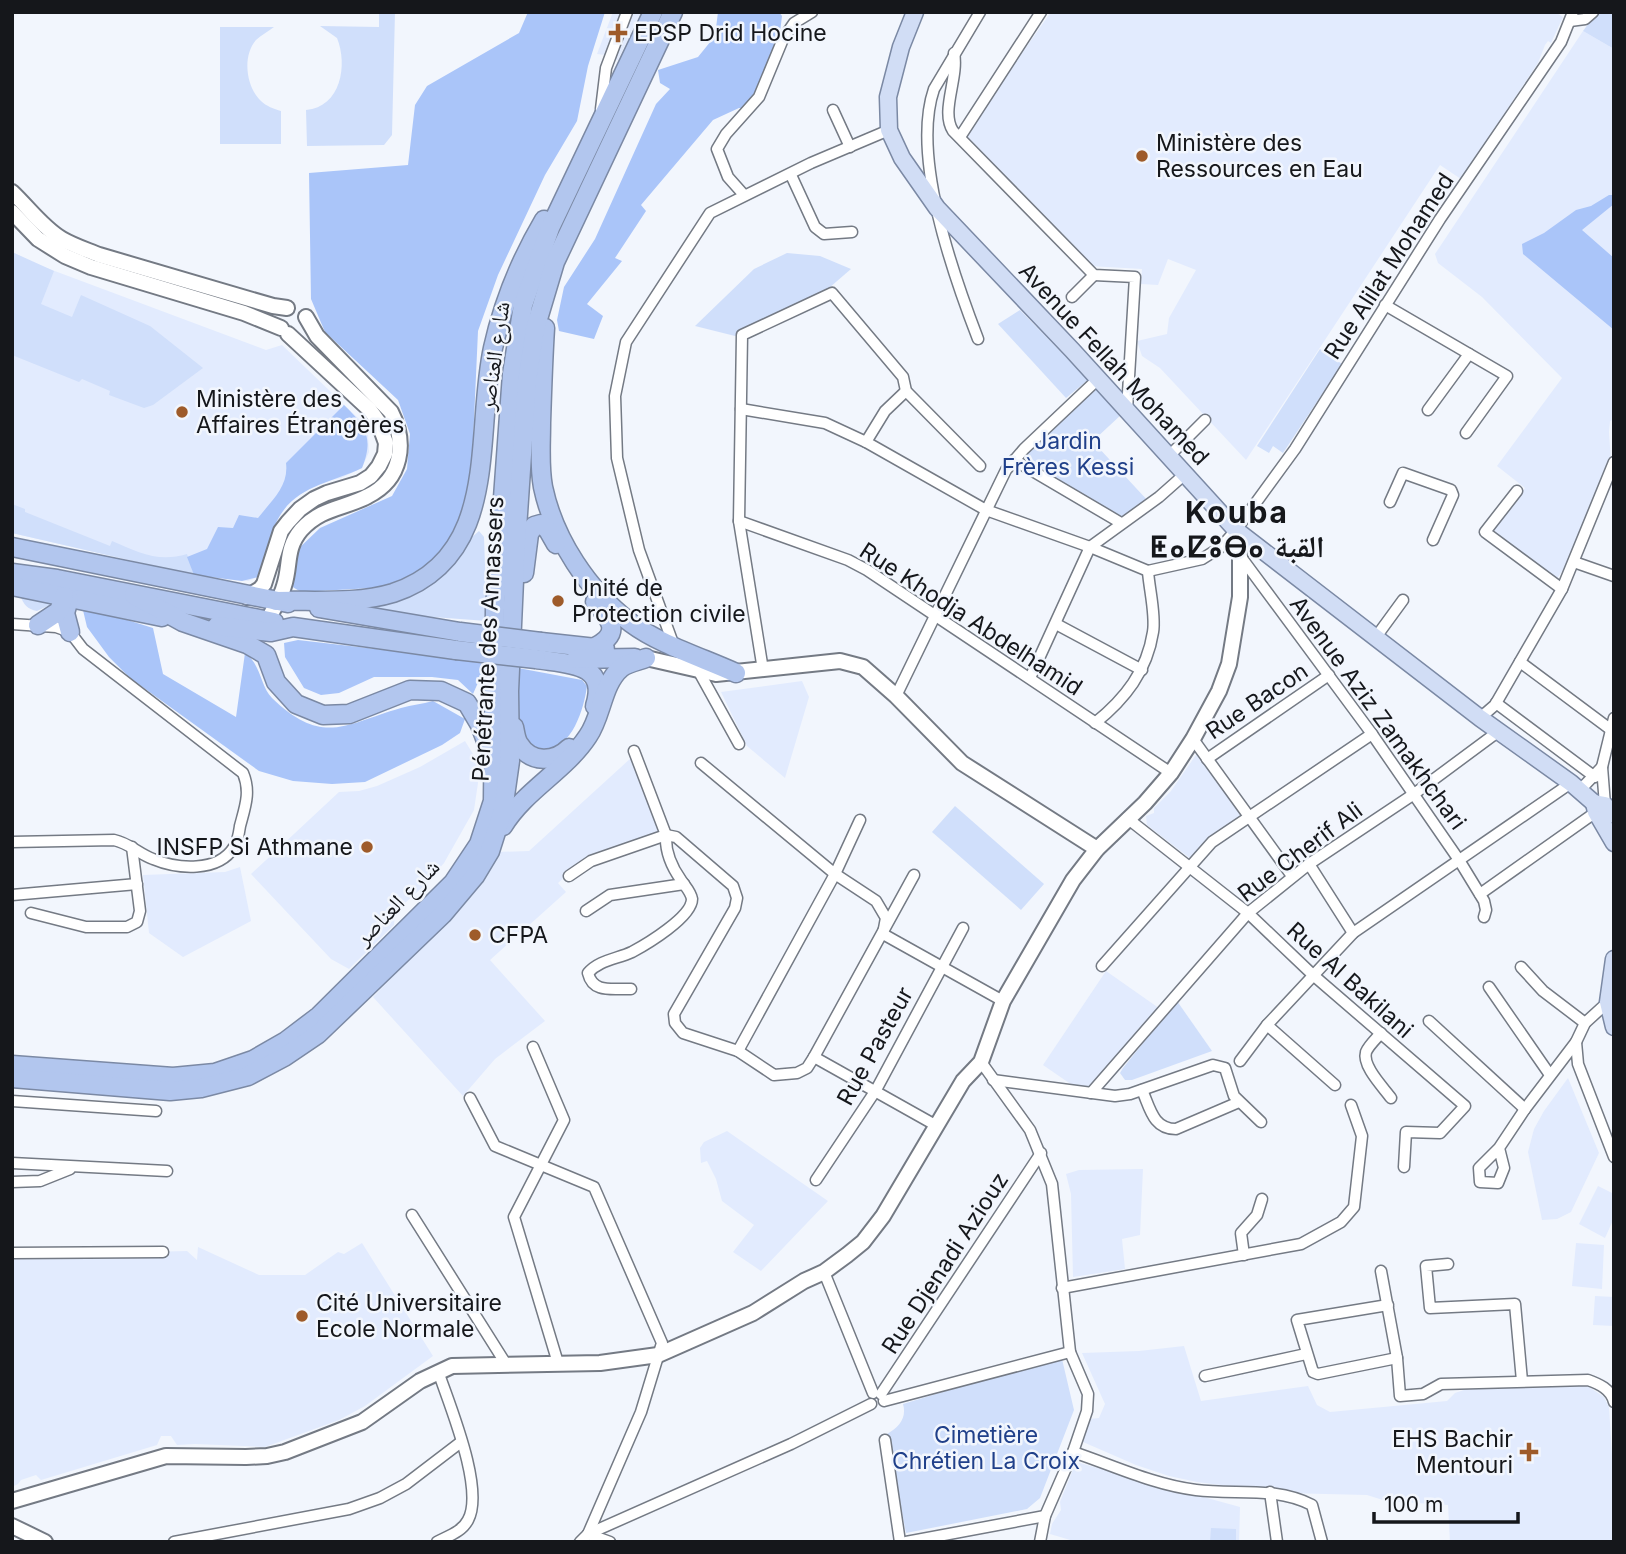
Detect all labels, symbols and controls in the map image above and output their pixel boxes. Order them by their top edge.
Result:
place label: EPSP Drid Hocine [634,19,827,47]
marker: EPSP Drid Hocine [608,23,628,43]
place label: Ministère des Ressources en Eau [1156,129,1363,183]
marker: Ministère des Ressources en Eau [1134,148,1150,164]
street label: Rue Alilat Mohamed [1318,168,1460,364]
street label: Avenue Fellah Mohamed [1013,257,1215,471]
street label: شارع العناصر [472,300,517,414]
place label: Ministère des Affaires Étrangères [196,385,404,439]
marker: Ministère des Affaires Étrangères [174,404,190,420]
park label: Jardin Frères Kessi [1002,427,1134,481]
district label: Kouba ⵟⴰⵇⵓⴱⴰ القبة [1149,494,1325,564]
street label: Pénétrante des Annassers [467,496,509,782]
street label: Rue Khodja Abdelhamid [855,537,1087,701]
place label: Unité de Protection civile [572,574,746,628]
street label: Avenue Aziz Zamakhchari [1284,591,1472,835]
marker: Unité de Protection civile [550,593,566,609]
street label: Rue Bacon [1201,657,1313,745]
street label: Rue Cherif Ali [1232,796,1368,908]
place label: INSFP Si Athmane [157,833,353,861]
marker: INSFP Si Athmane [359,839,375,855]
street label: شارع العناصر [348,853,446,953]
street label: Rue Al Bakilani [1281,916,1419,1044]
place label: CFPA [489,921,548,949]
marker: CFPA [467,927,483,943]
street label: Rue Pasteur [831,982,919,1110]
street label: Rue Djenadi Aziouz [876,1167,1014,1359]
place label: Cité Universitaire Ecole Normale [316,1289,502,1343]
marker: Cité Universitaire Ecole Normale [294,1308,310,1324]
park label: Cimetière Chrétien La Croix [892,1421,1080,1475]
place label: EHS Bachir Mentouri [1392,1425,1513,1479]
marker: EHS Bachir Mentouri [1519,1442,1539,1462]
scale bar [1374,1480,1518,1524]
text: 100 m [1384,1492,1443,1517]

